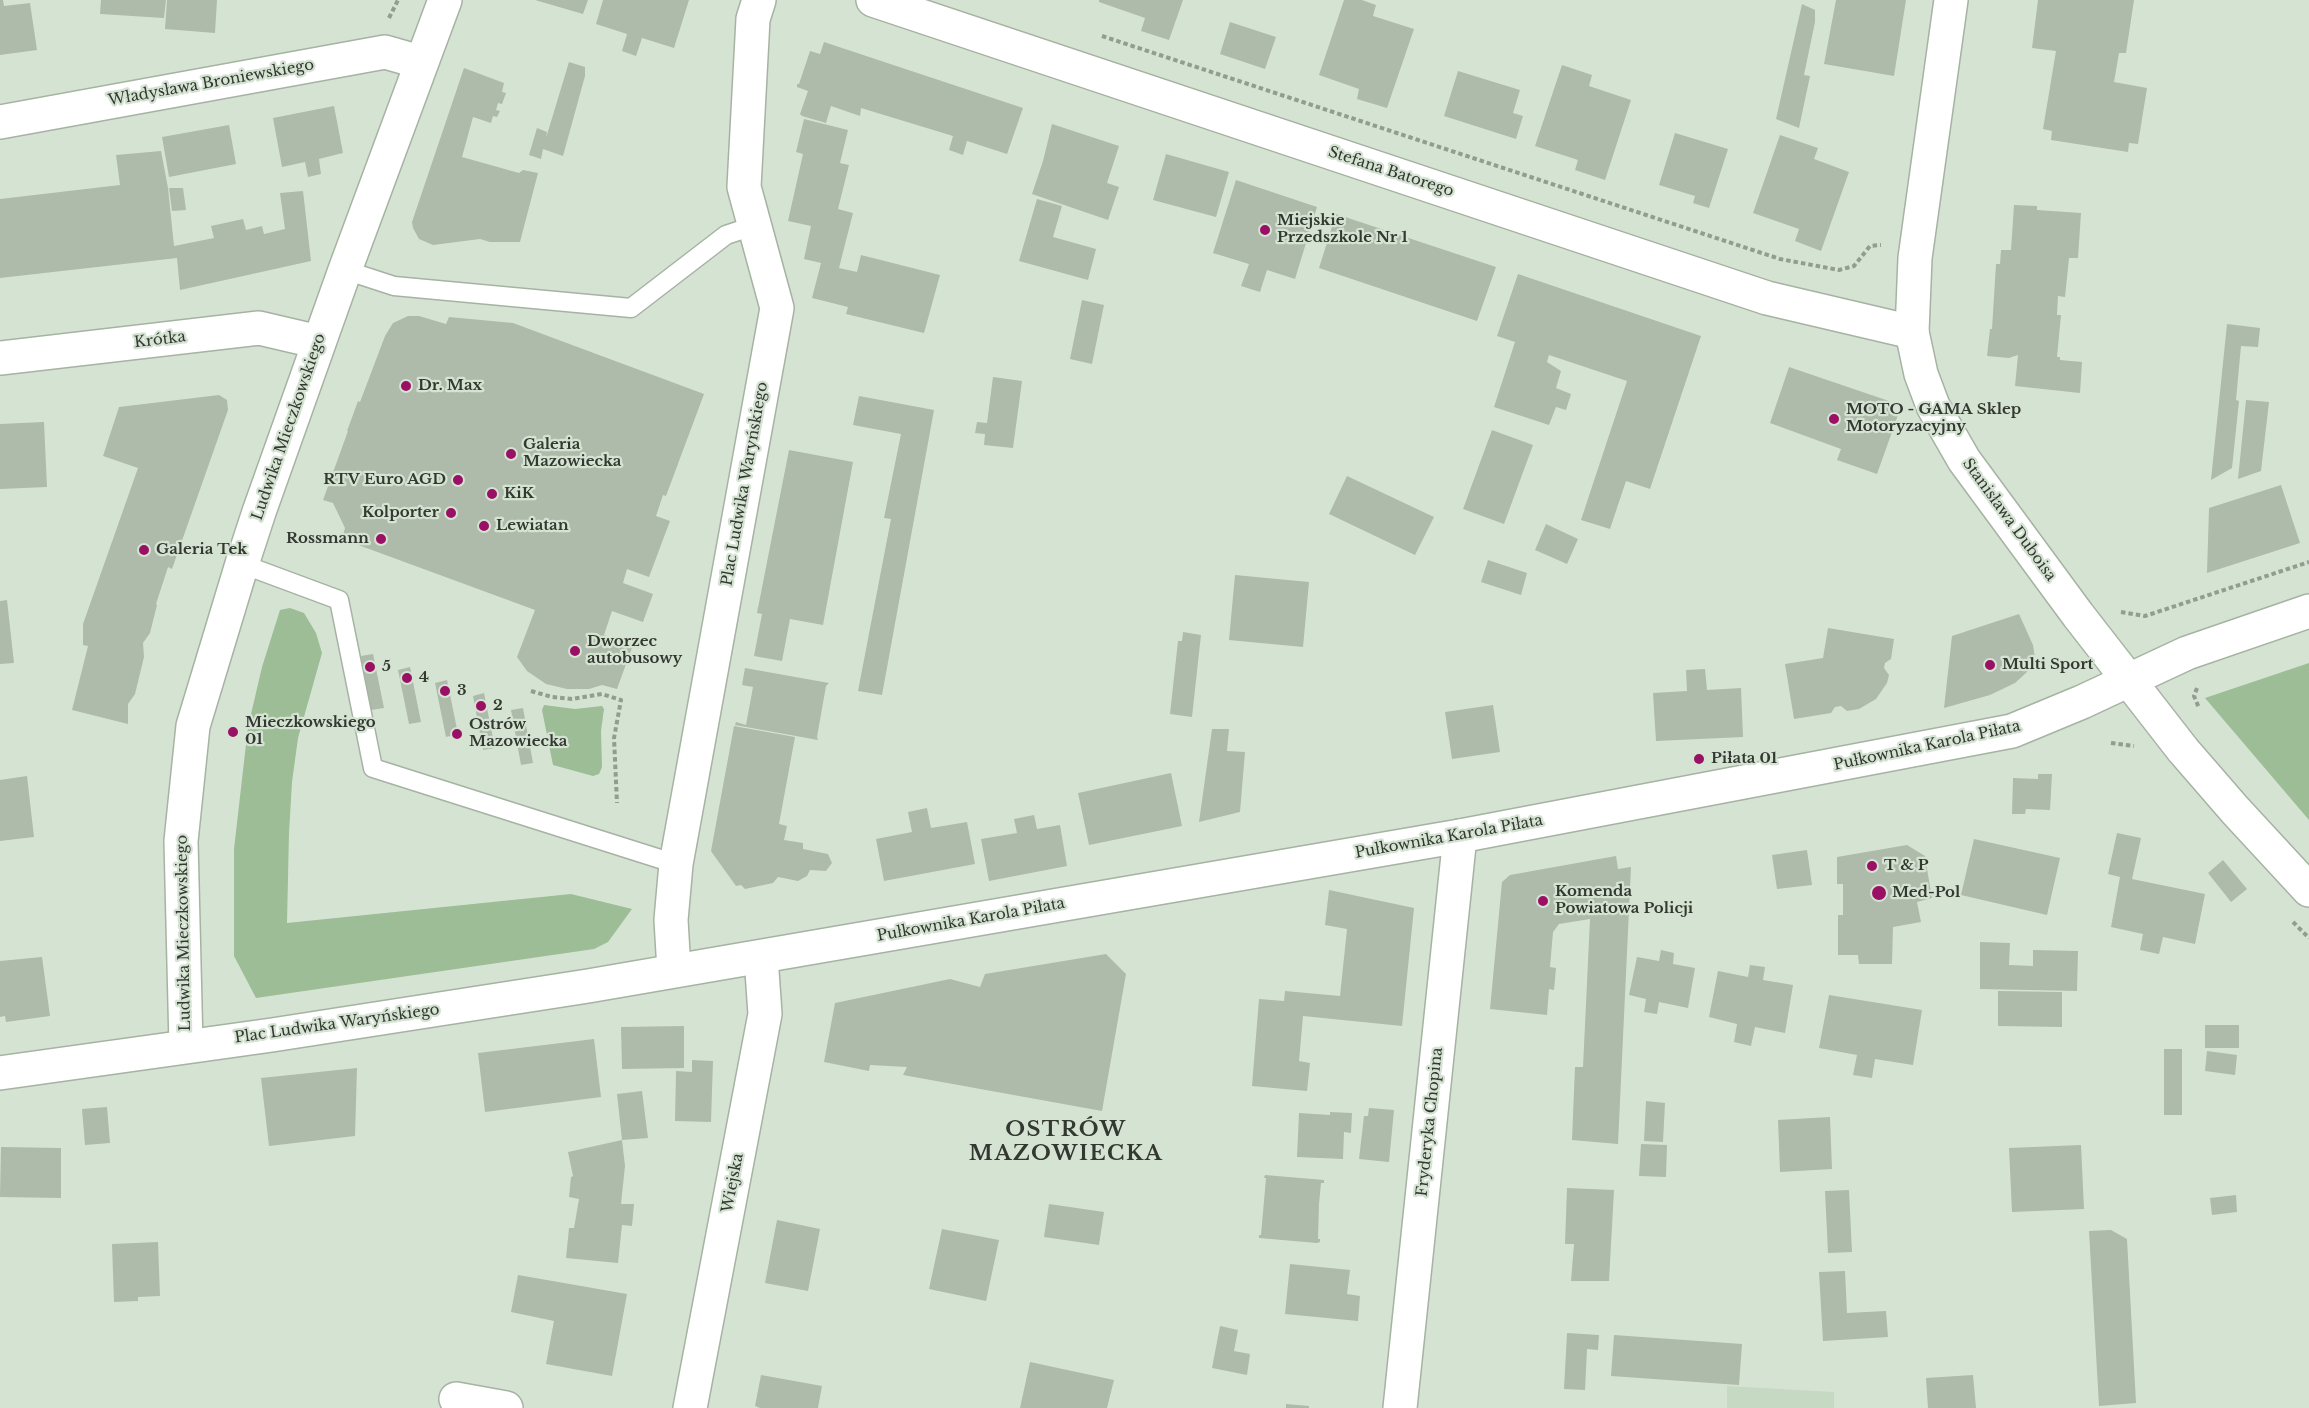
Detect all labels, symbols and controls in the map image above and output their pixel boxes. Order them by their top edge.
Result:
street label: Władysława Broniewskiego [107,56,315,110]
street label: Stefana Batorego [1326,143,1456,201]
place label: Miejskie Przedszkole Nr 1 [1277,212,1408,247]
marker: Miejskie Przedszkole Nr 1 [1258,223,1272,237]
street label: Krótka [133,328,187,352]
street label: Ludwika Mieczkowskiego [248,331,330,523]
place label: Dr. Max [418,377,482,395]
marker: Dr. Max [399,379,413,393]
street label: Plac Ludwika Waryńskiego [718,381,772,587]
place label: MOTO - GAMA Sklep Motoryzacyjny [1846,401,2021,436]
marker: MOTO - GAMA Sklep Motoryzacyjny [1827,412,1841,426]
place label: Galeria Mazowiecka [523,436,621,471]
marker: Galeria Mazowiecka [504,447,518,461]
street label: Stanisława Duboisa [1958,455,2060,585]
place label: RTV Euro AGD [323,471,446,489]
marker: RTV Euro AGD [451,473,465,487]
place label: KiK [504,485,534,503]
marker: KiK [485,487,499,501]
place label: Kolporter [362,504,439,522]
marker: Kolporter [444,506,458,520]
place label: Lewiatan [496,517,569,535]
marker: Lewiatan [477,519,491,533]
place label: Rossmann [286,530,369,548]
marker: Rossmann [374,532,388,546]
place label: Galeria Tek [156,541,247,559]
marker: Galeria Tek [137,543,151,557]
place label: Dworzec autobusowy [587,633,682,668]
marker: Dworzec autobusowy [568,644,582,658]
place label: Multi Sport [2002,656,2093,674]
place label: 5 [382,658,391,676]
marker: Multi Sport [1983,658,1997,672]
marker: 5 [363,660,377,674]
place label: 4 [419,669,429,687]
marker: 4 [400,671,414,685]
place label: 3 [457,682,467,700]
marker: 3 [438,684,452,698]
place label: 2 [493,697,503,715]
marker: 2 [474,699,488,713]
place label: Mieczkowskiego 01 [245,714,376,749]
place label: Ostrów Mazowiecka [469,716,567,751]
street label: Pułkownika Karola Piłata [1832,717,2022,775]
marker: Mieczkowskiego 01 [226,725,240,739]
marker: Ostrów Mazowiecka [450,727,464,741]
place label: Piłata 01 [1711,750,1777,768]
marker: Piłata 01 [1692,752,1706,766]
street label: Pułkownika Karola Piłata [1354,812,1544,862]
street label: Ludwika Mieczkowskiego [173,835,195,1031]
place label: T & P [1884,857,1929,875]
marker: T & P [1865,859,1879,873]
place label: Komenda Powiatowa Policji [1555,883,1693,918]
marker: Med-Pol [1870,884,1888,902]
place label: Med-Pol [1892,884,1960,902]
marker: Komenda Powiatowa Policji [1536,894,1550,908]
street label: Pułkownika Karola Piłata [876,895,1066,945]
street label: Plac Ludwika Waryńskiego [233,1001,441,1047]
street label: Fryderyka Chopina [1413,1047,1447,1197]
district label: OSTRÓW MAZOWIECKA [969,1117,1163,1167]
street label: Wiejska [718,1152,748,1214]

